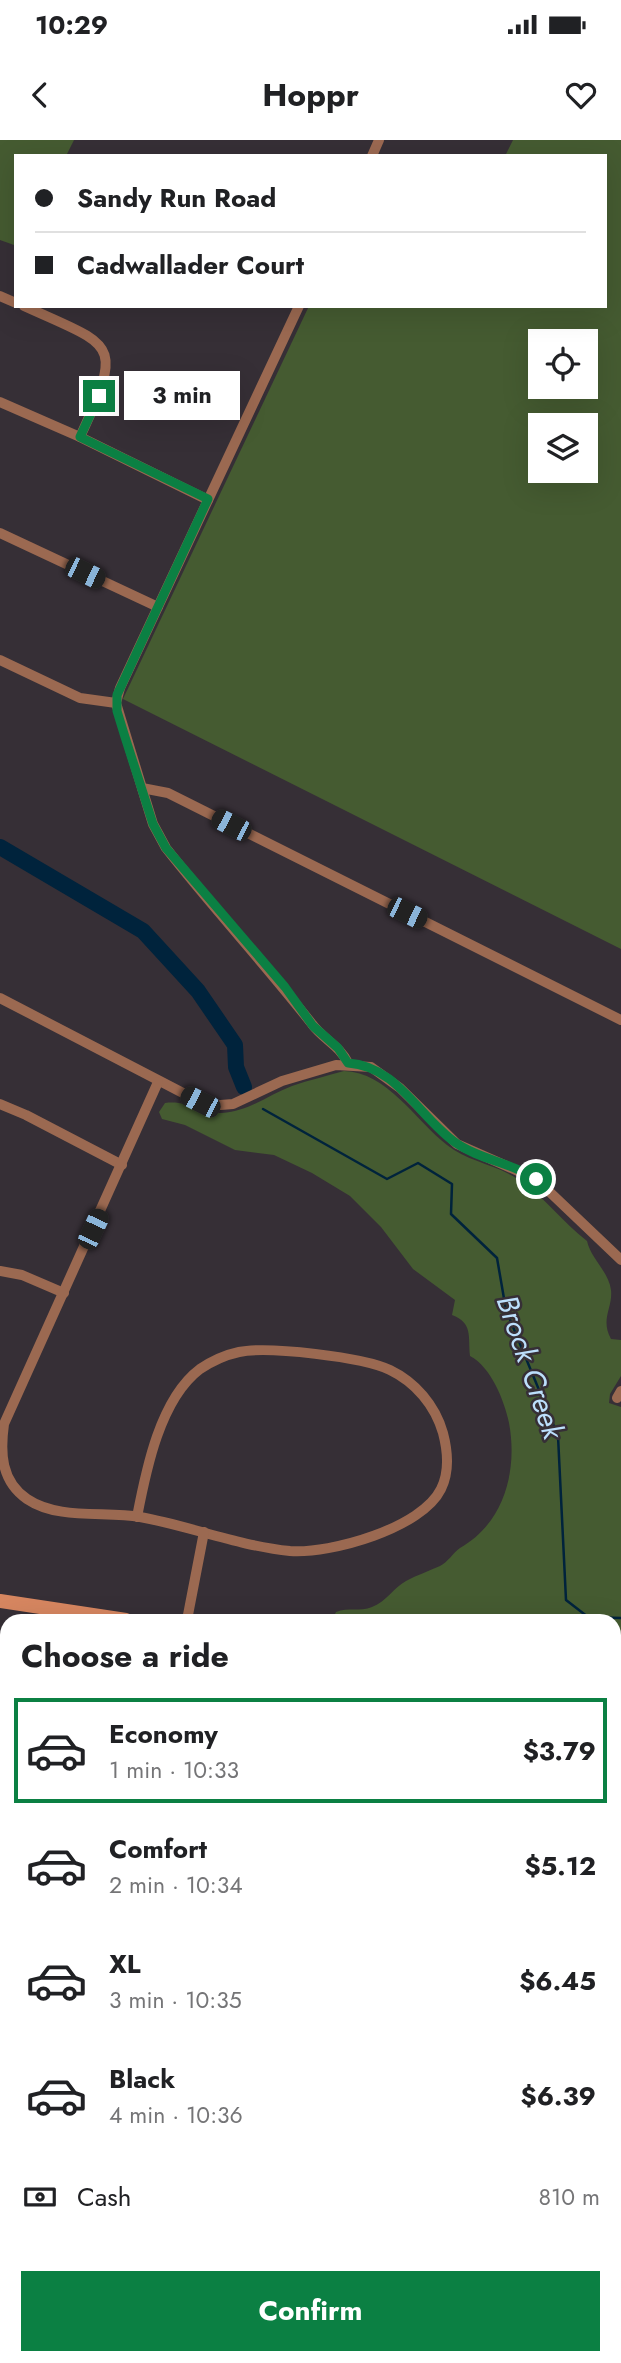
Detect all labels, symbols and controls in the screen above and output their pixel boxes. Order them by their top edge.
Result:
text: 10:29 [35,6,108,44]
text: Hoppr [262,72,359,118]
icon: back [21,76,59,114]
icon: heart [562,76,600,114]
text: Sandy Run Road [77,179,276,217]
text: Cadwallader Court [77,246,304,284]
map controls [528,329,598,483]
button: locate [528,329,598,399]
callout: 3 min [124,372,239,420]
text: 3 min [152,378,212,412]
route end [83,380,115,412]
button: layers [528,413,598,483]
car [62,554,109,592]
car [208,806,255,844]
car [384,894,431,932]
car [177,1083,224,1121]
route start [520,1163,552,1195]
car [75,1206,112,1252]
water label: Brock Creek [486,1289,576,1446]
text: Choose a ride [21,1633,229,1679]
text: Economy [109,1715,218,1753]
icon: car [25,1719,88,1782]
text: $3.79 [523,1732,596,1770]
text: 1 min · 10:33 [109,1753,239,1787]
text: Comfort [109,1830,207,1868]
icon: car [25,1834,88,1897]
text: $5.12 [524,1847,596,1885]
text: 2 min · 10:34 [109,1868,243,1902]
text: XL [109,1945,141,1983]
icon: car [25,1949,88,2012]
text: $6.45 [519,1962,596,2000]
text: 3 min · 10:35 [109,1983,242,2017]
text: Black [109,2060,175,2098]
icon: car [25,2064,88,2127]
text: $6.39 [521,2077,596,2115]
text: 4 min · 10:36 [109,2098,243,2132]
icon: cash [21,2178,59,2216]
text: Cash [77,2178,131,2216]
text: 810 m [538,2180,600,2214]
button: Confirm [21,2271,600,2351]

